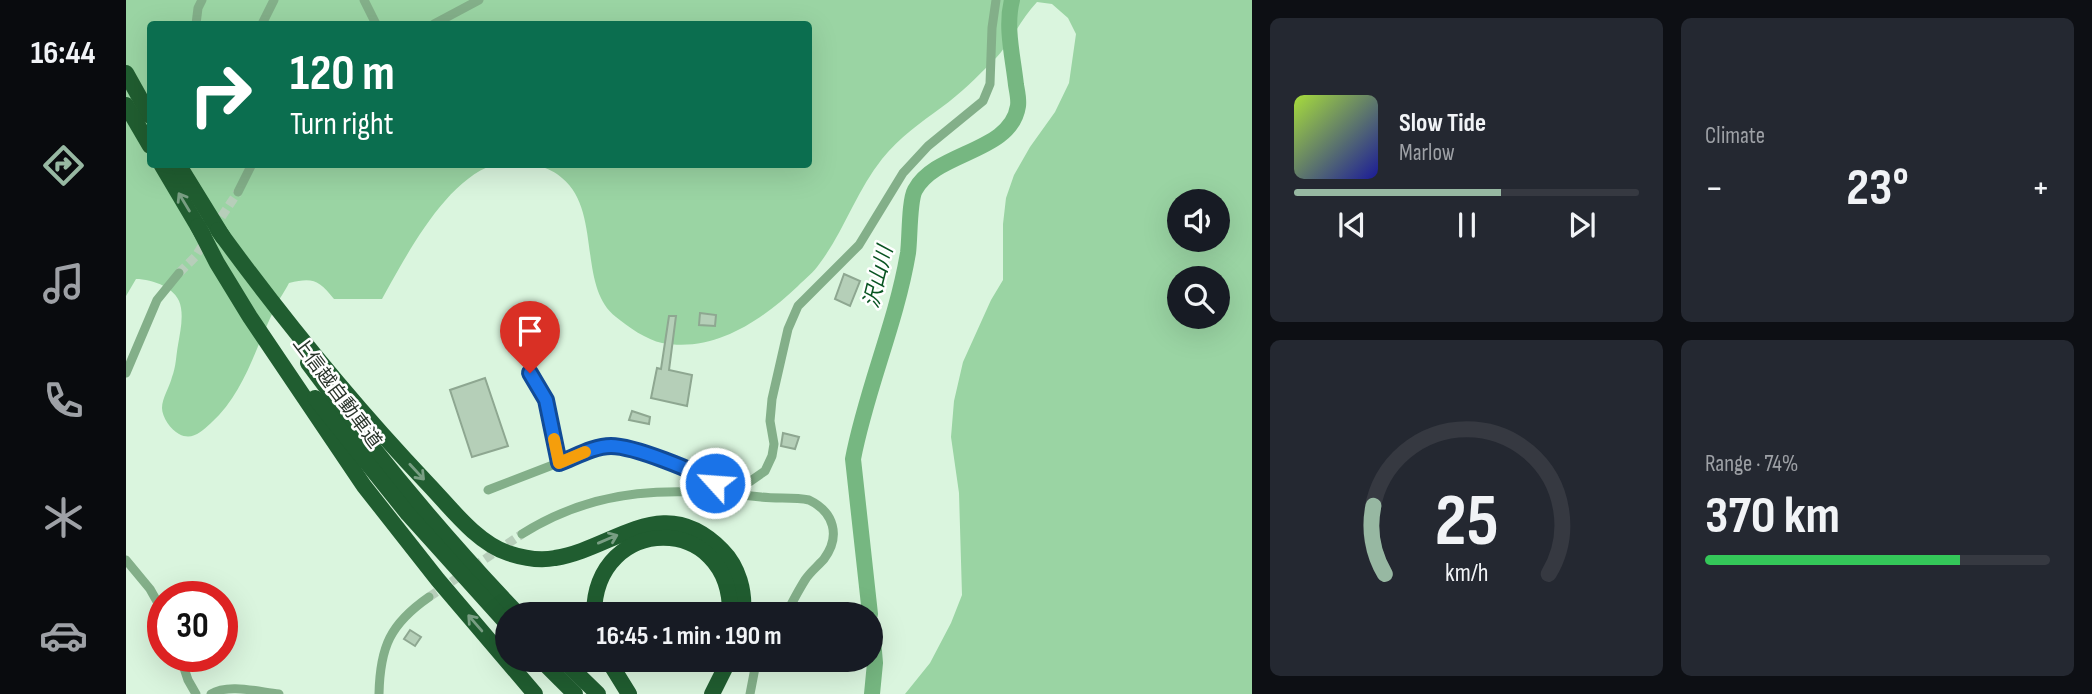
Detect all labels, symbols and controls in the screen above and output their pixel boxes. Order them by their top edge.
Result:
text: 16:44 [31,34,95,73]
text: 120 m [290,45,395,104]
icon: right [175,49,266,140]
text: Turn right [290,105,394,144]
text: Slow Tide [1399,108,1486,139]
text: Climate [1705,122,1765,150]
text: Marlow [1399,139,1455,167]
icon: directions [39,141,88,190]
text: 23° [1846,157,1909,220]
text: − [1705,166,1724,211]
text: + [2031,166,2050,211]
map controls [1167,189,1230,329]
button: sound [1167,189,1230,252]
one-way arrow [177,193,191,213]
icon: previous [1333,206,1371,244]
icon: pause [1448,206,1486,244]
icon: next [1563,206,1601,244]
water label: 沢山川 [859,242,899,311]
icon: music [39,259,88,308]
button: search [1167,266,1230,329]
pin [500,301,560,373]
icon: arrive [511,312,549,350]
street label: 上信越自動車道 [288,333,386,453]
icon: phone [39,376,88,425]
position arrow [678,446,752,520]
text: Range · 74% [1705,450,1799,478]
one-way arrow [408,463,425,480]
text: 25 [1435,478,1498,566]
text: 370 km [1705,485,1840,548]
icon: climate [39,493,88,542]
one-way arrow [597,531,618,544]
text: km/h [1445,558,1488,589]
speed limit sign: 30 [147,581,238,672]
icon: car [39,611,88,660]
one-way arrow [467,615,483,633]
text: 16:45 · 1 min · 190 m [597,621,781,652]

